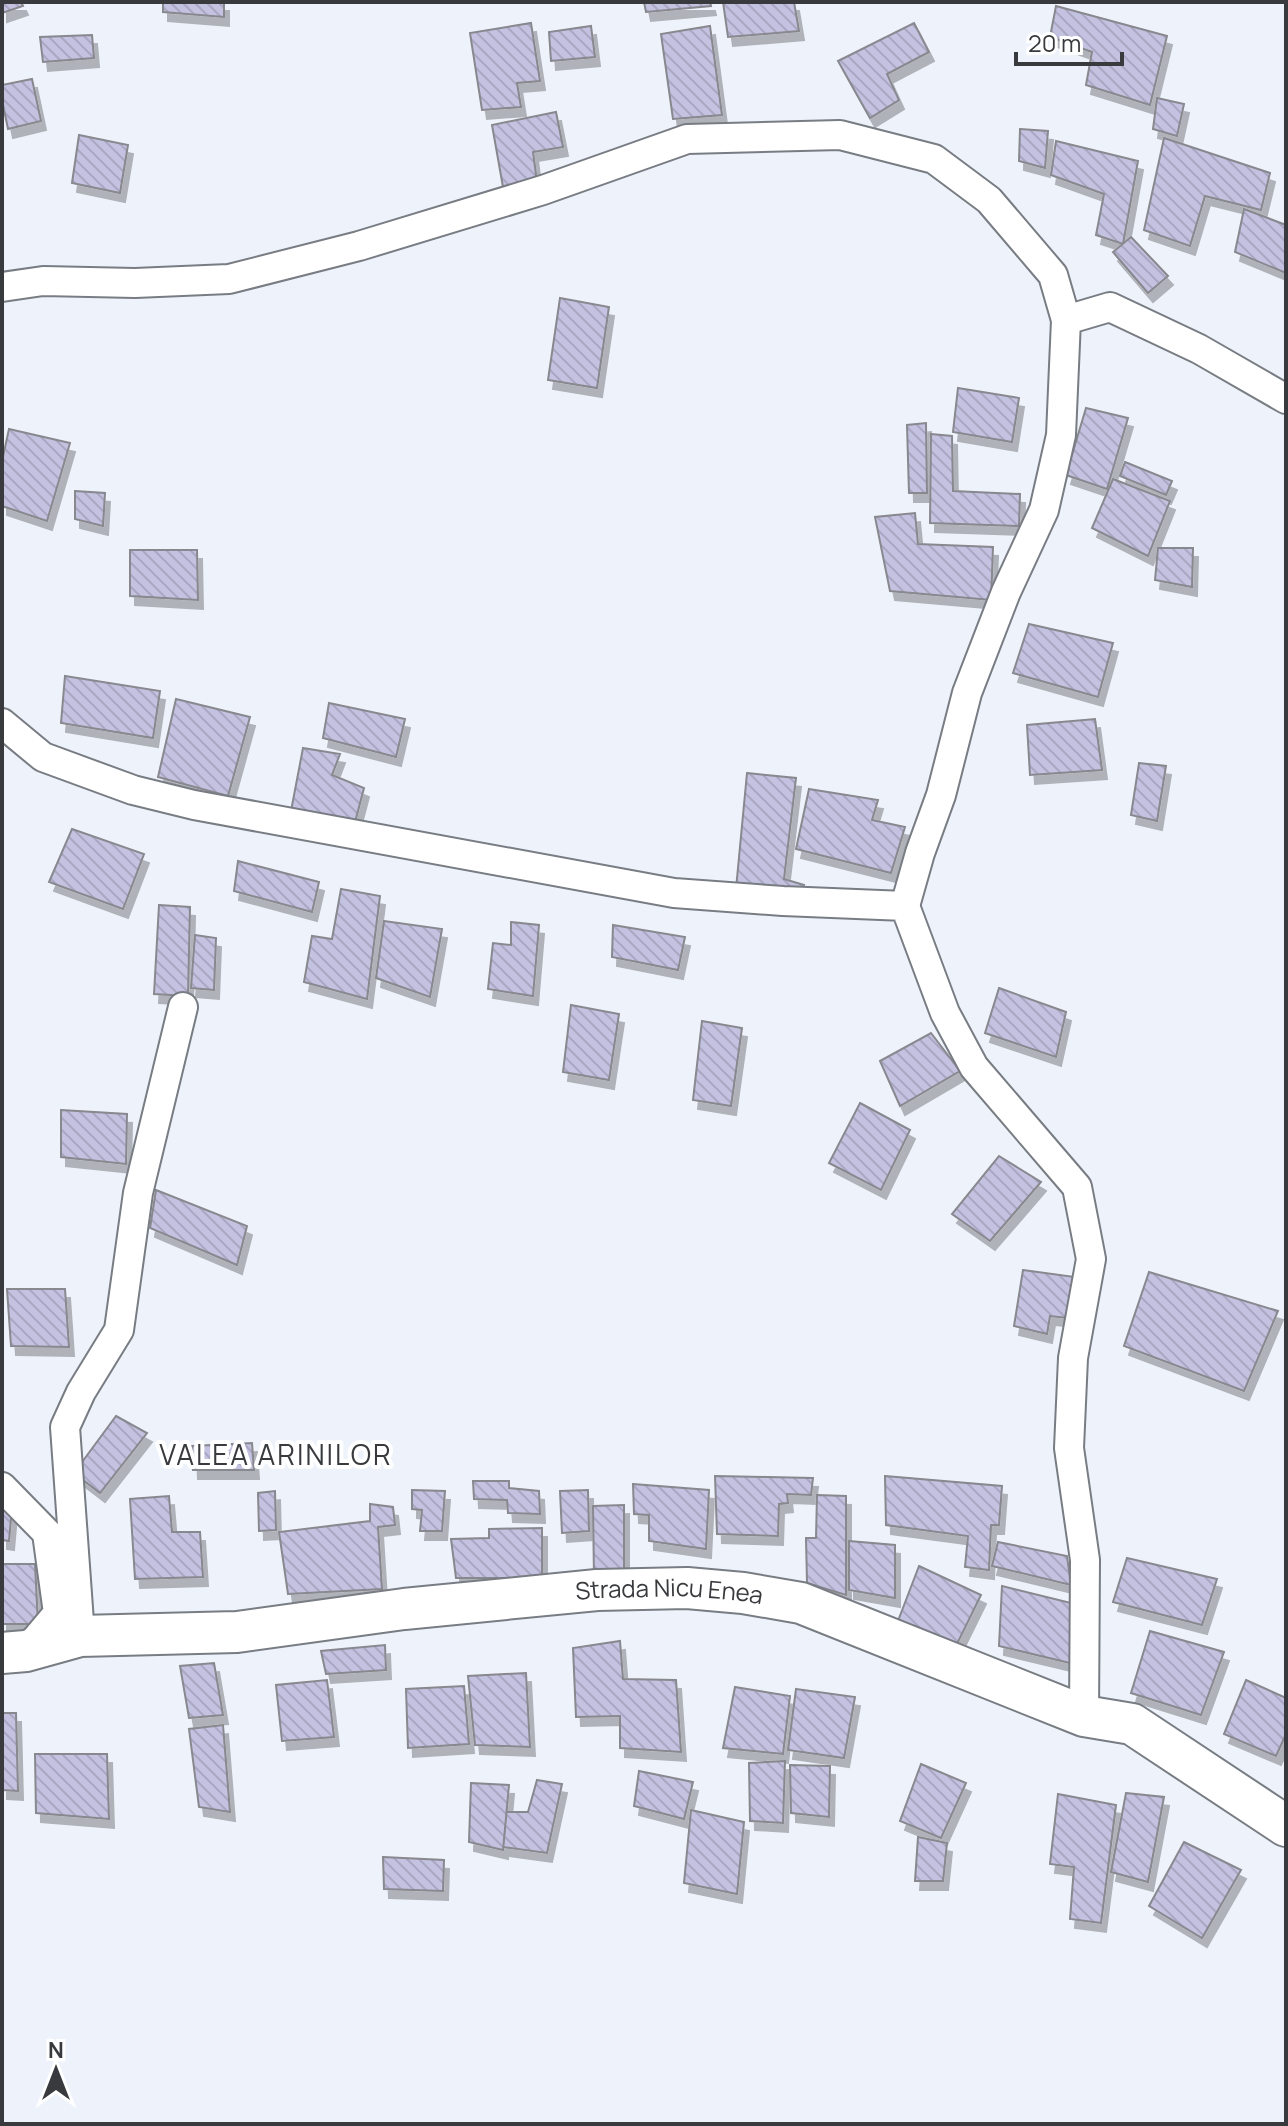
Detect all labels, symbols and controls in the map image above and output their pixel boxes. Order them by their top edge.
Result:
scale bar [1016,16,1122,66]
text: 20 m [1028,26,1081,59]
district label: VALEA ARINILOR [159,1435,393,1473]
street label: Strada Nicu Enea [574,1570,766,1611]
north arrow [16,2030,96,2110]
text: N [48,2035,64,2065]

